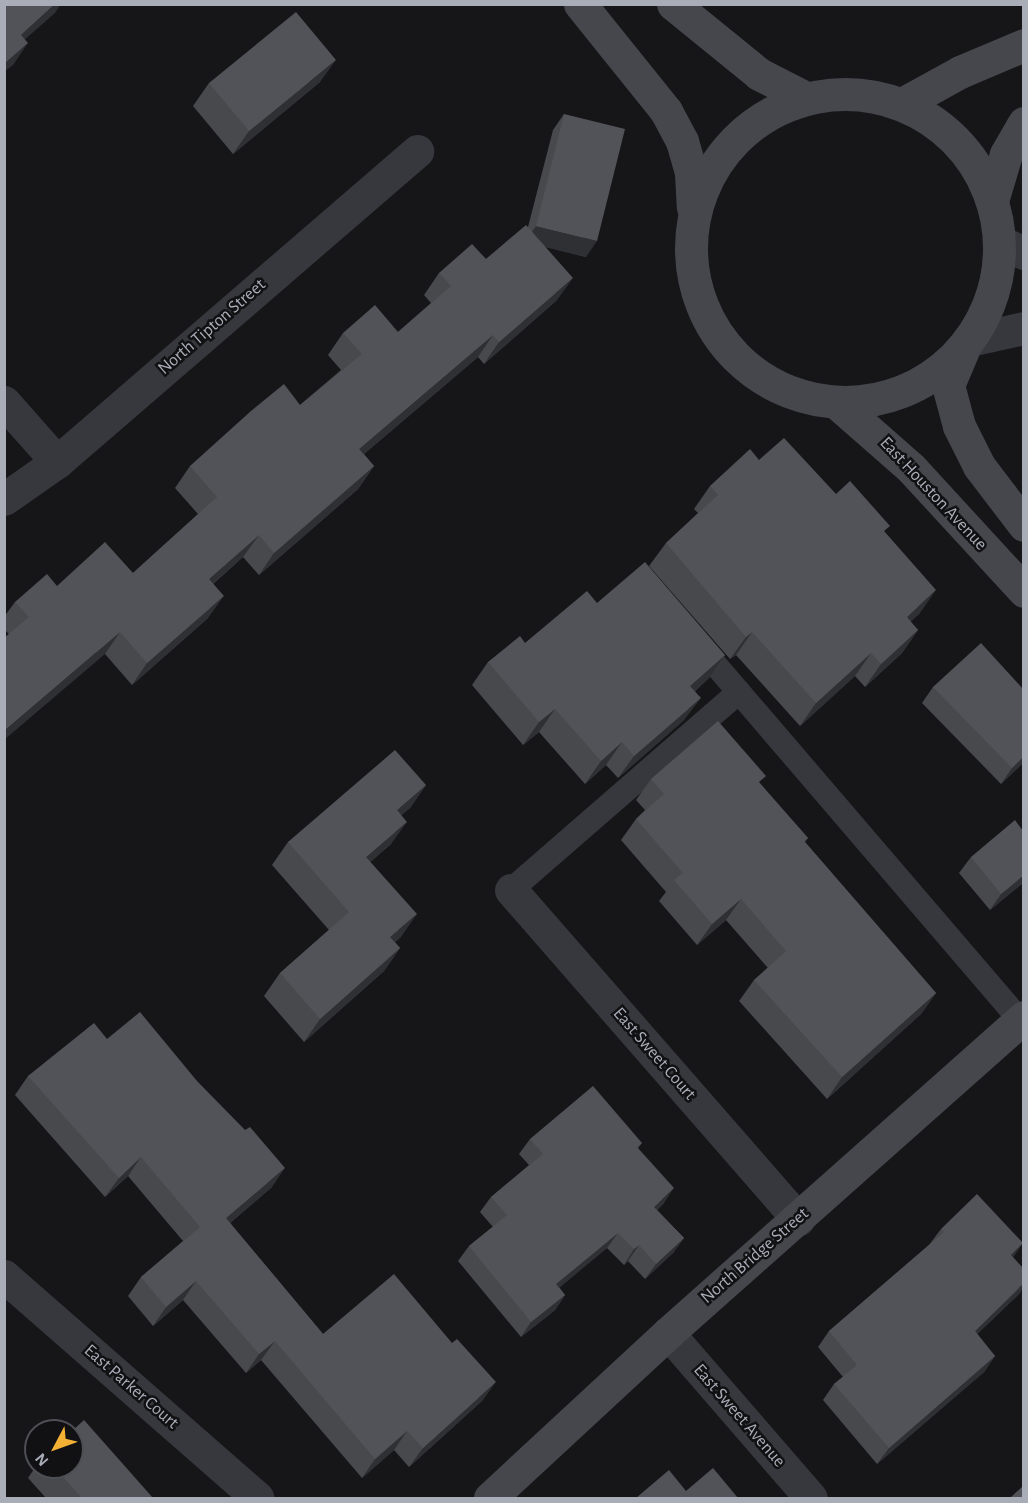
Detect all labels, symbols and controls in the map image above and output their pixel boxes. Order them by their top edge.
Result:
street label: North Tipton Street [154,274,270,380]
street label: East Houston Avenue [875,433,991,555]
street label: East Sweet Court [608,1003,700,1105]
street label: North Bridge Street [697,1203,813,1309]
street label: East Parker Court [79,1340,183,1434]
street label: East Sweet Avenue [688,1360,790,1472]
north arrow [24,1419,84,1479]
text: N [32,1450,52,1469]

